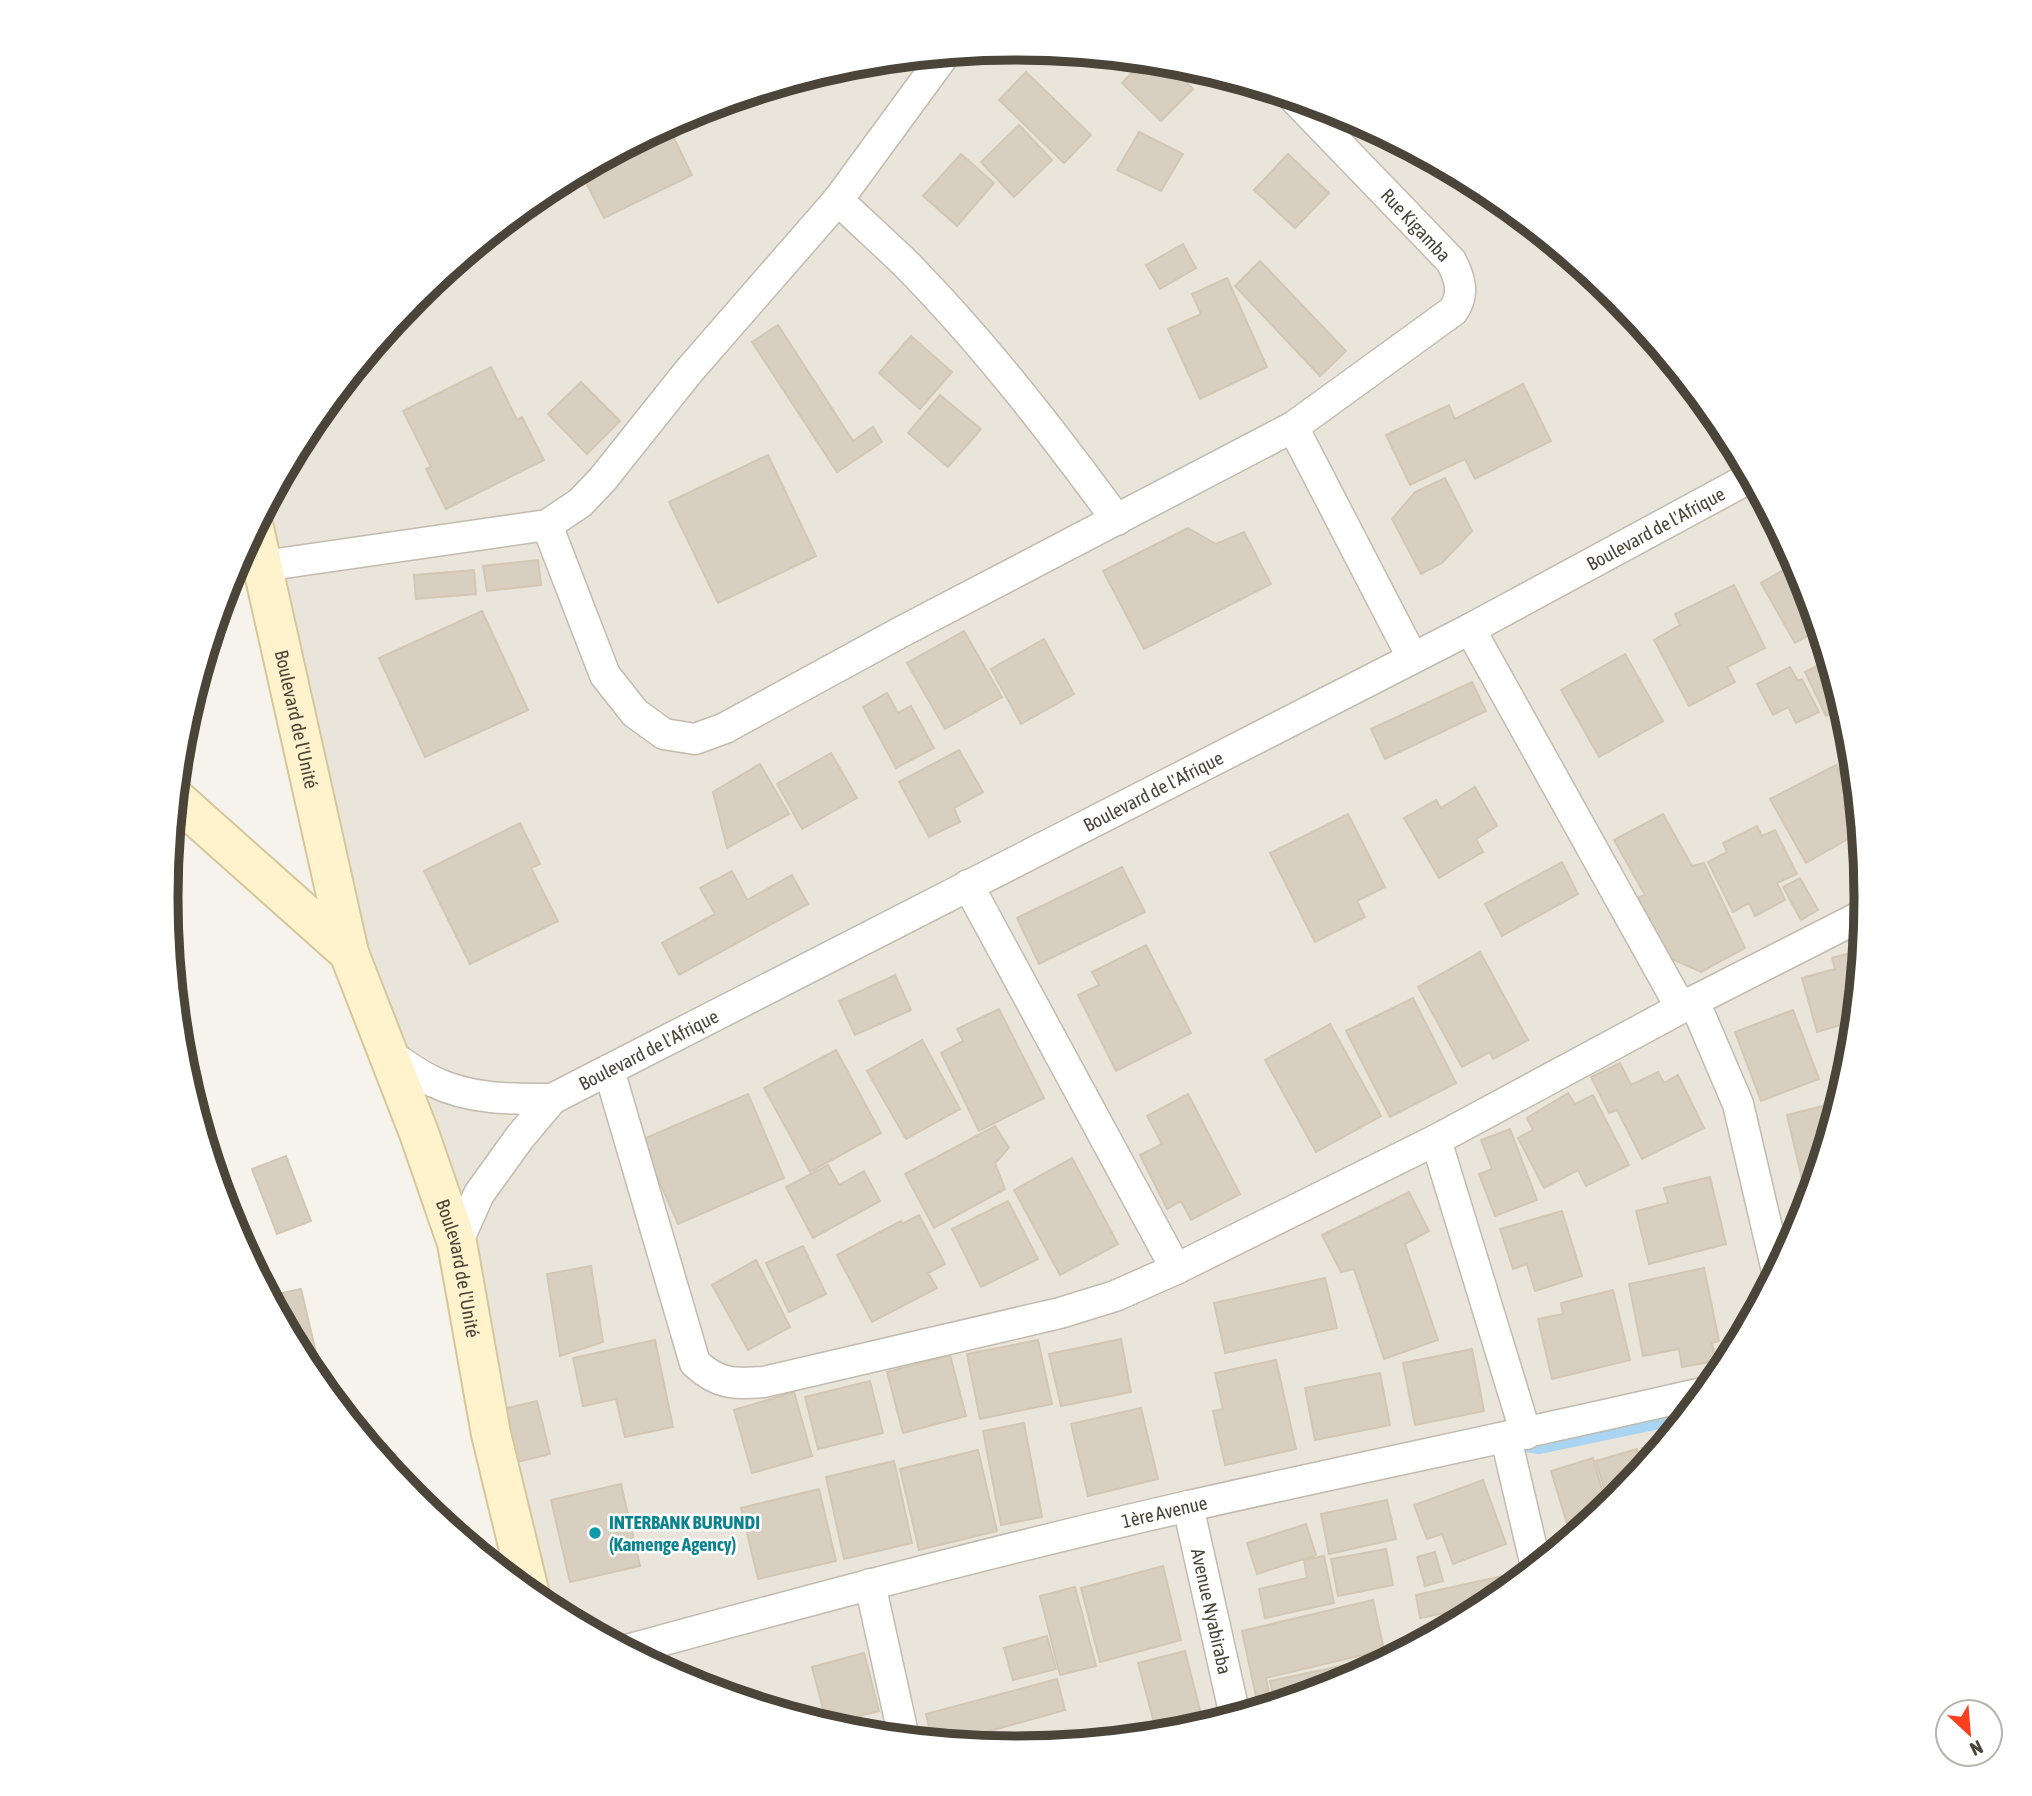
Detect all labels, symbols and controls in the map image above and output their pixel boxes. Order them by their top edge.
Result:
street label: Rue Kigamba [1377,184,1455,266]
street label: Boulevard de l'Afrique [1583,482,1729,575]
street label: Boulevard de l'Unité [271,648,323,791]
street label: Boulevard de l'Afrique [1080,746,1227,836]
street label: Boulevard de l'Afrique [575,1005,722,1094]
street label: Boulevard de l'Unité [432,1196,485,1339]
street label: 1ère Avenue [1119,1491,1209,1532]
place label: INTERBANK BURUNDI (Kamenge Agency) [609,1511,760,1555]
marker: INTERBANK BURUNDI (Kamenge Agency) [587,1525,603,1541]
street label: Avenue Nyabiraba [1187,1546,1236,1676]
north arrow [1934,1698,2004,1768]
text: N [1967,1736,1986,1761]

